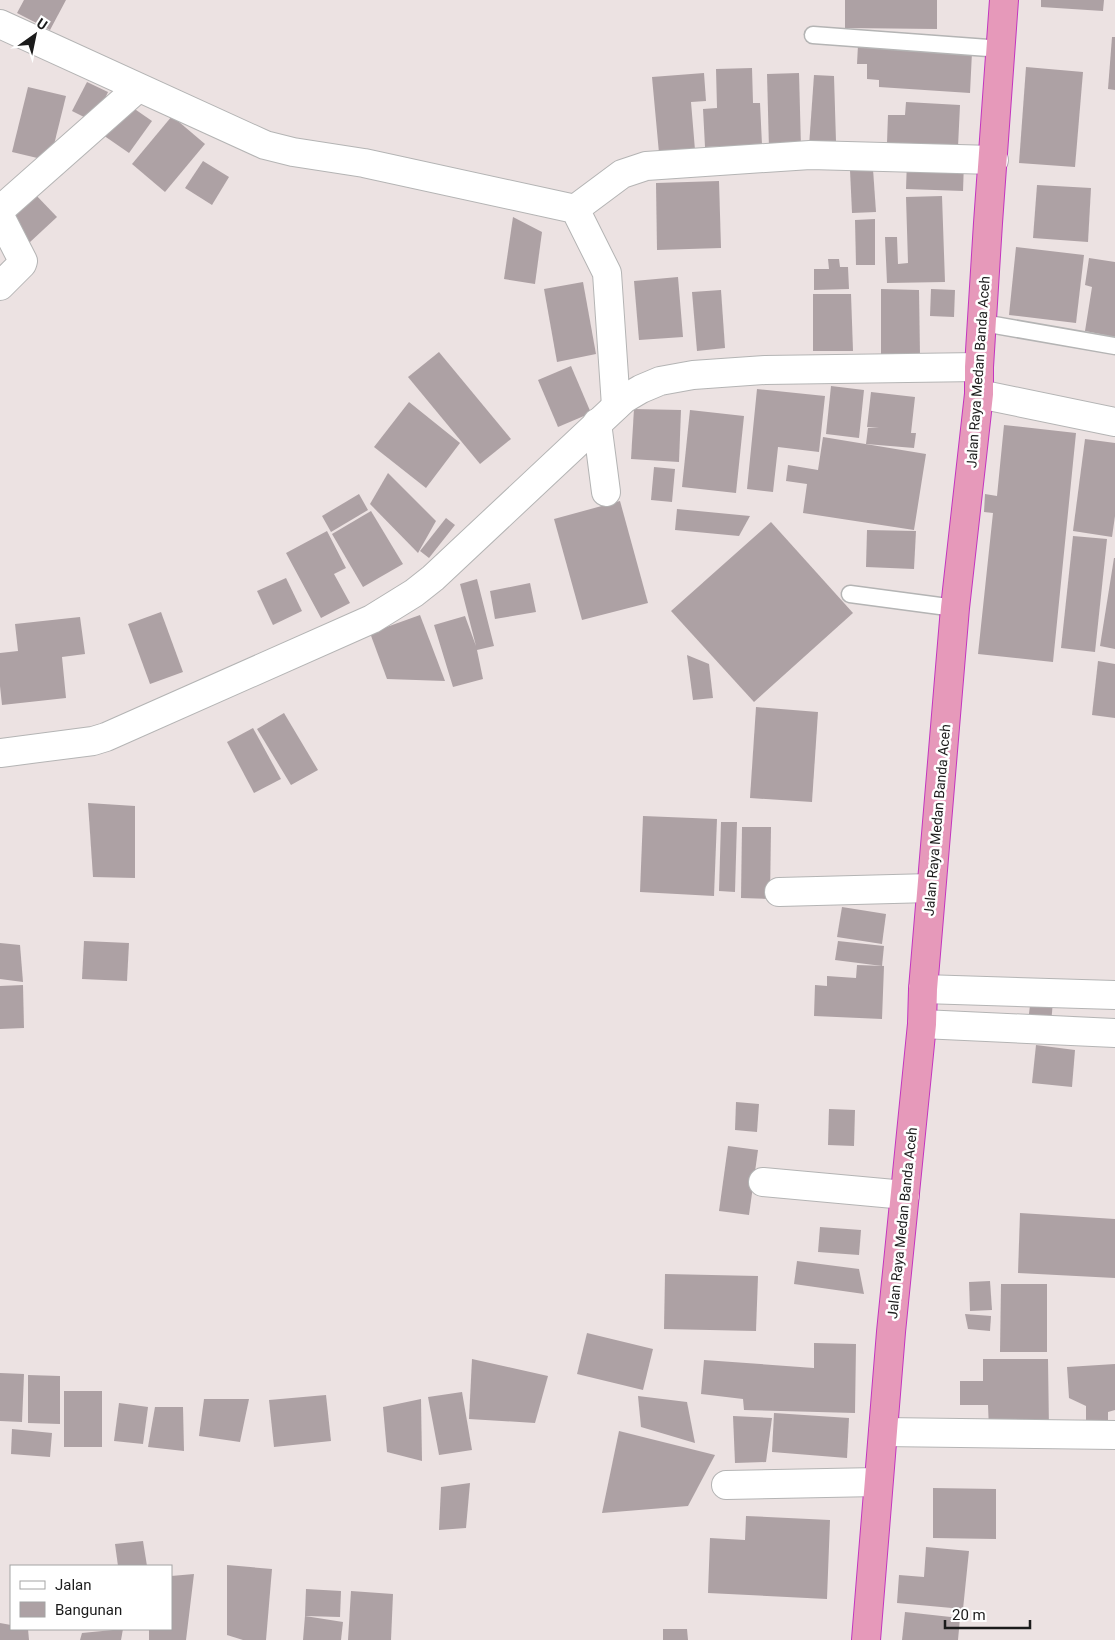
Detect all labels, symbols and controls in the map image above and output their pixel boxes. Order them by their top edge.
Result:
north arrow [10,10,60,60]
text: U [34,15,50,33]
street label: Jalan Raya Medan Banda Aceh [963,276,993,468]
street label: Jalan Raya Medan Banda Aceh [921,724,953,916]
street label: Jalan Raya Medan Banda Aceh [884,1127,920,1319]
legend [10,1565,172,1630]
text: Jalan [55,1576,92,1594]
scale bar [945,1598,1030,1630]
text: Bangunan [55,1601,122,1619]
text: 20 m [952,1606,986,1624]

